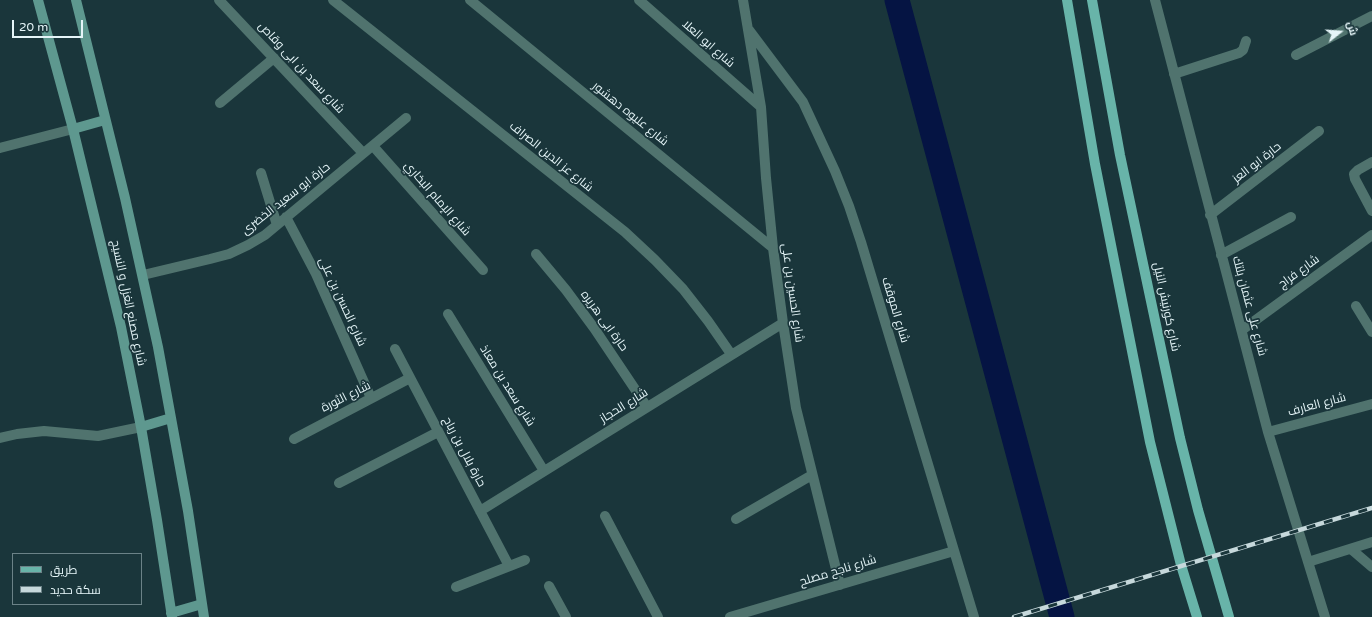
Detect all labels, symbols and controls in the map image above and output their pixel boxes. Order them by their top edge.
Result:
scale bar [14,12,85,38]
north arrow [1320,12,1360,52]
street label: شارع ابو العلا [679,17,737,71]
street label: شارع سعد بن ابى وقاص [255,19,347,117]
text: 20 m [19,20,48,34]
text: ش [1344,20,1360,37]
street label: شارع عليوه دهشور [589,79,671,149]
street label: شارع عز الدين الصراف [506,119,596,195]
street label: حارة ابو العز [1230,140,1284,186]
street label: شارع الإمام البخاري [401,159,473,239]
street label: حارة ابو سعيد الخضرى [239,160,333,238]
street label: شارع مصنع الغزل و النسيج [108,239,148,367]
street label: شارع الحسين بن على [778,243,806,343]
street label: شارع فراج [1276,252,1322,292]
street label: شارع على عثمان بلتك [1229,254,1269,358]
street label: شارع الحسن بن على [315,255,369,349]
street label: شارع كورنيش النيل [1150,261,1182,353]
street label: شارع الموقف [878,275,912,345]
street label: حارة ابى هريره [577,288,631,354]
street label: شارع سعد بن معاذ [476,343,538,429]
street label: شارع الثورة [319,378,373,416]
street label: شارع الحجاز [597,386,651,426]
street label: شارع العارف [1286,390,1348,420]
street label: حارة بلال بن رباح [439,414,489,490]
street label: شارع ناجح مصلح [798,552,878,590]
legend [12,553,142,605]
text: طريق [50,563,77,577]
text: سكة حديد [50,583,101,597]

